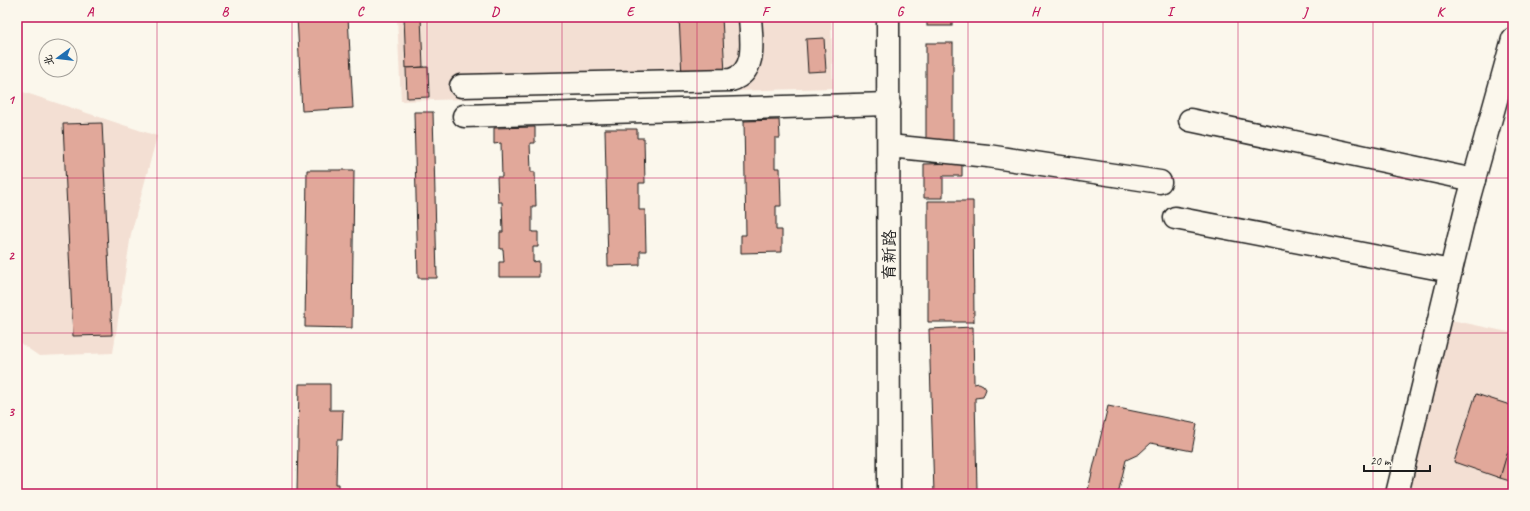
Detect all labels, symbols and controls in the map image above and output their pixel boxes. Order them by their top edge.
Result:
text: A [87,4,95,20]
text: B [222,4,230,20]
text: C [357,4,365,20]
text: D [491,4,500,20]
text: E [627,4,636,20]
text: F [762,4,771,20]
text: G [897,4,905,20]
text: H [1031,4,1041,20]
text: I [1167,4,1176,20]
text: J [1302,4,1309,20]
text: K [1437,4,1447,20]
north arrow [38,38,78,78]
text: 北 [40,53,57,68]
text: 1 [8,92,16,108]
street label: 育新路 [879,230,900,281]
text: 2 [8,248,15,264]
text: 3 [8,404,15,420]
scale bar [1364,447,1430,473]
text: 20 m [1370,453,1392,469]

